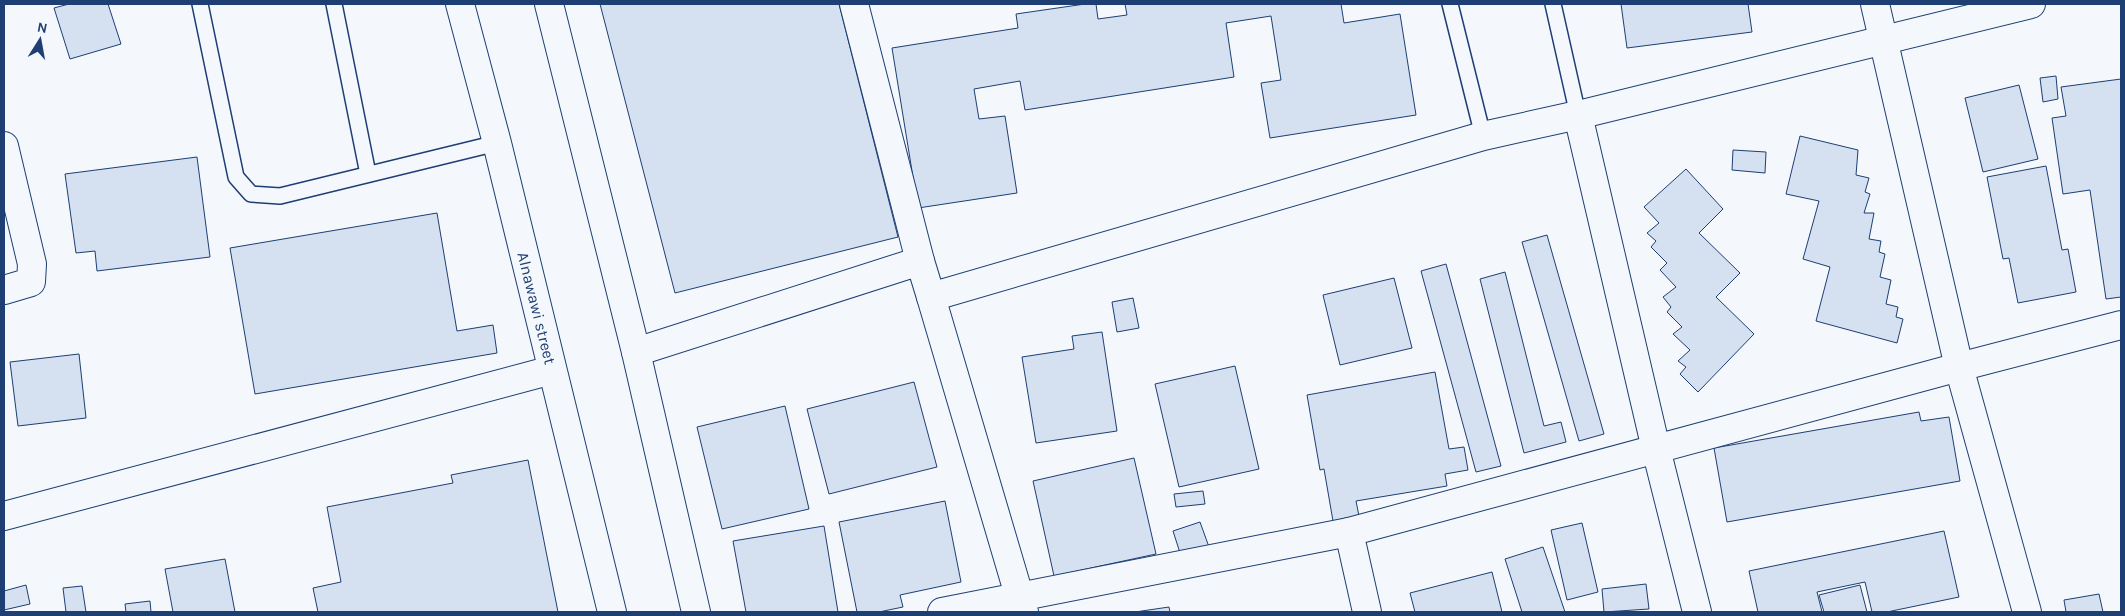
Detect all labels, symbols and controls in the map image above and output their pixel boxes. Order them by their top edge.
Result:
north arrow [15,15,65,65]
text: N [36,18,49,37]
street label: Alnawawi street [513,250,560,366]

